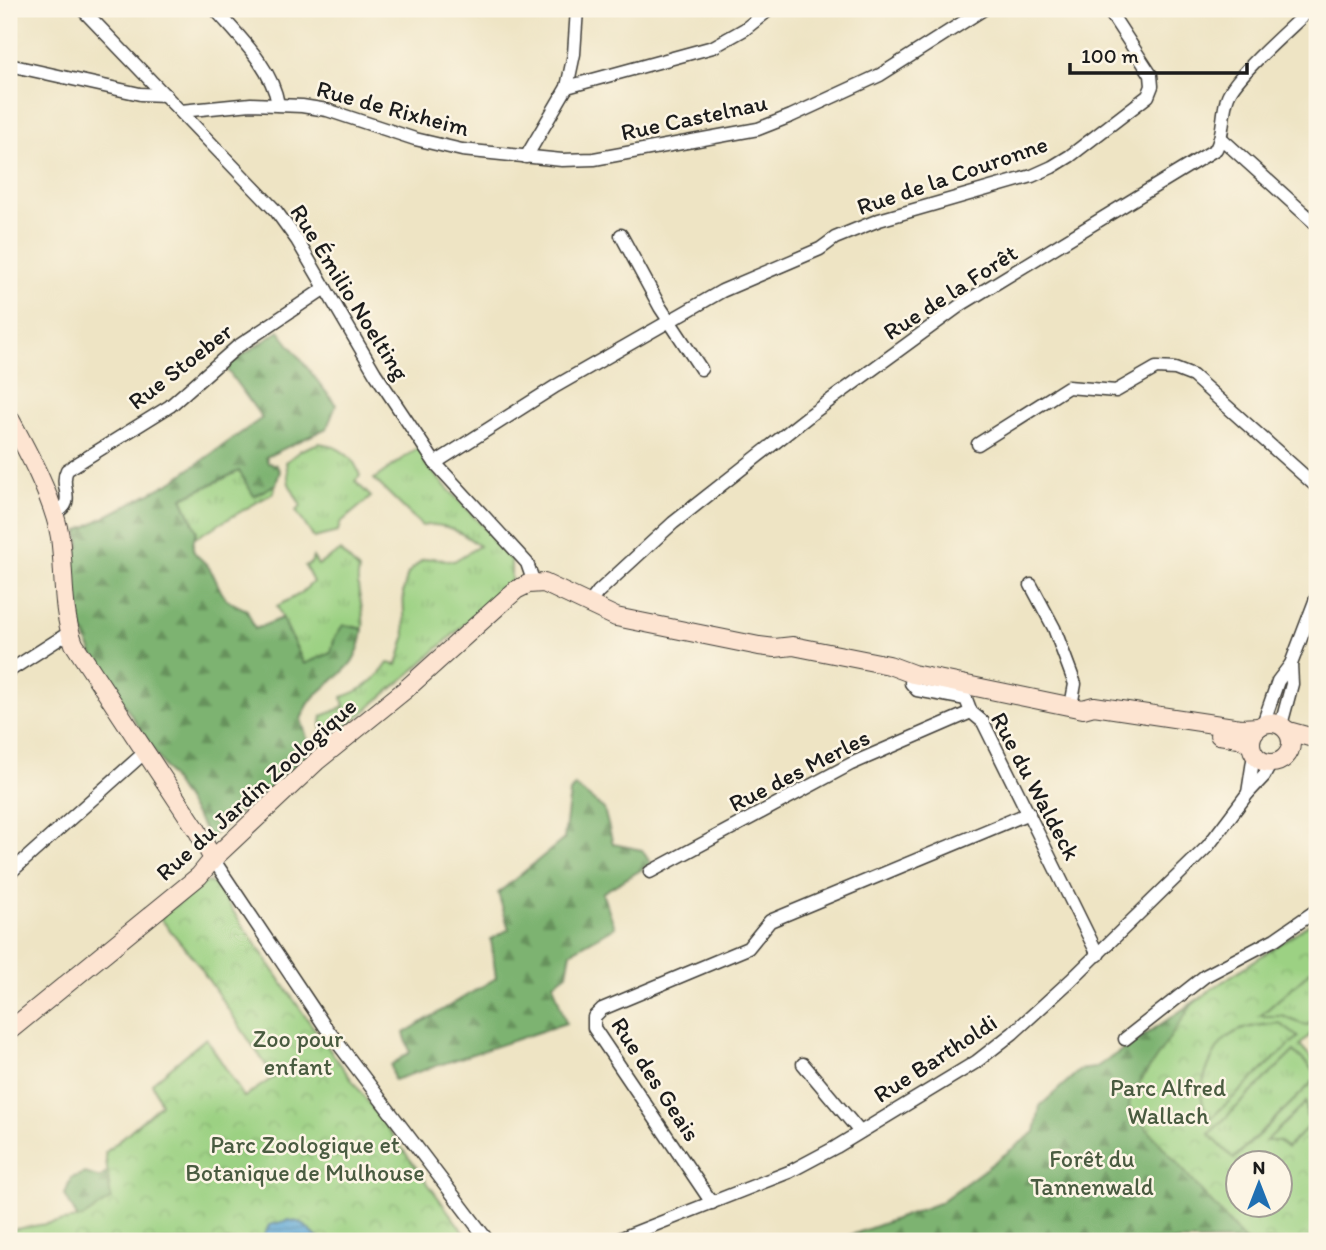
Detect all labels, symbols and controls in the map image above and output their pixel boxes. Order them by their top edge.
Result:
scale bar [1070,32,1247,76]
text: 100 m [1081,43,1139,68]
street label: Rue de Rixheim [313,74,473,142]
street label: Rue Castelnau [618,87,770,147]
street label: Rue de la Couronne [853,129,1051,221]
street label: Rue Émilio Noelting [284,199,416,386]
street label: Rue de la Forêt [878,238,1022,346]
street label: Rue Stoeber [122,316,238,416]
street label: Rue du Jardin Zoologique [150,691,362,887]
street label: Rue du Waldeck [985,707,1087,865]
street label: Rue des Merles [724,722,874,818]
street label: Rue Bartholdi [868,1007,1002,1109]
street label: Rue des Geais [605,1011,707,1147]
park label: Zoo pour enfant [253,1024,343,1081]
park label: Parc Alfred Wallach [1110,1073,1226,1130]
park label: Parc Zoologique et Botanique de Mulhouse [185,1130,425,1187]
park label: Forêt du Tannenwald [1030,1144,1154,1201]
north arrow [1224,1148,1294,1218]
text: N [1253,1156,1265,1179]

